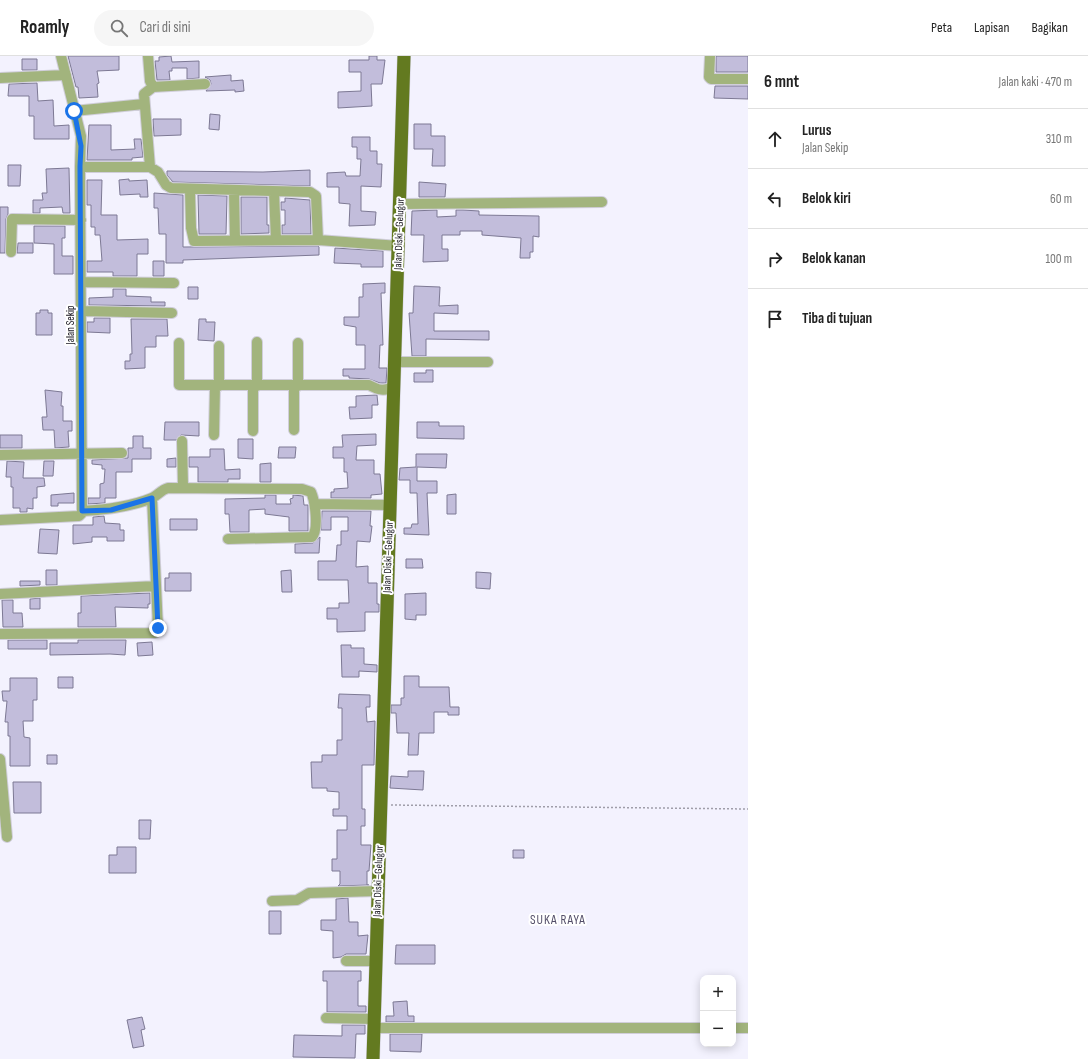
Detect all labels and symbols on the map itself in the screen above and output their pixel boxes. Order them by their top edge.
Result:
route start [65,102,83,120]
street label: Jalan Diski–Gelugur [391,198,407,271]
street label: Jalan Sekip [64,305,77,346]
street label: Jalan Diski–Gelugur [380,521,396,594]
route end [149,619,167,637]
street label: Jalan Diski–Gelugur [370,845,386,918]
district label: SUKA RAYA [530,912,586,928]

